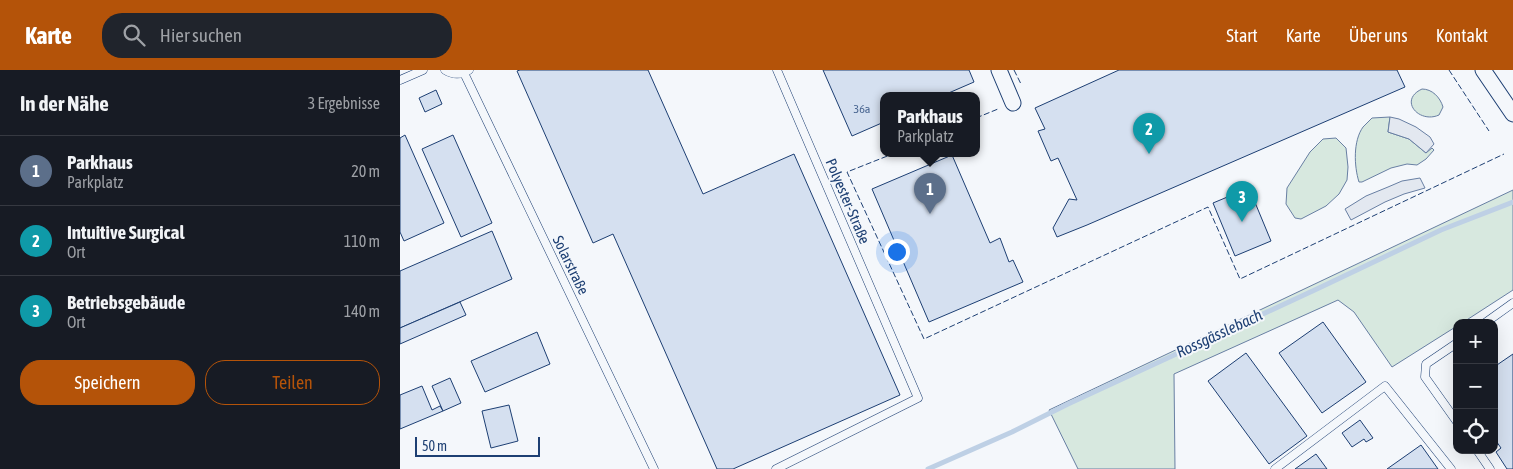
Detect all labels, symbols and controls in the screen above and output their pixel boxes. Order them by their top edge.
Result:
search box [102,13,452,58]
icon: search [120,21,148,49]
text: Karte [25,22,72,49]
text: Hier suchen [160,24,242,46]
text: Start [1226,25,1258,46]
text: Karte [1286,25,1321,46]
text: Über uns [1349,25,1408,46]
text: Kontakt [1436,25,1488,46]
text: In der Nähe [20,91,109,115]
popup [880,92,980,157]
text: 3 Ergebnisse [308,94,380,112]
house number: 36a [854,102,870,116]
text: Parkhaus [897,105,963,127]
pin: 2 [1133,113,1165,154]
text: Parkplatz [897,127,954,145]
text: Parkhaus [67,151,133,173]
street label: Polyester-Straße [822,156,874,246]
text: 1 [32,162,40,180]
text: 20 m [351,162,380,180]
text: Parkplatz [67,173,123,191]
pin: 1 [914,173,946,214]
pin: 3 [1226,181,1258,222]
text: Intuitive Surgical [67,221,184,243]
text: 2 [32,232,40,250]
text: 110 m [344,232,380,250]
street label: Solarstraße [549,233,593,297]
your location [884,239,910,265]
text: Ort [67,243,86,261]
text: Betriebsgebäude [67,291,185,313]
text: 3 [32,302,40,320]
text: 140 m [344,302,380,320]
water label: Rossgässlebach [1173,305,1265,362]
text: Ort [67,313,86,331]
map controls [1453,319,1498,454]
button: + [1453,319,1498,364]
button: Speichern [20,360,195,405]
button: Teilen [205,360,380,405]
button: − [1453,364,1498,409]
button: locate [1453,409,1498,454]
scale bar [415,434,540,457]
text: 50 m [422,438,447,454]

